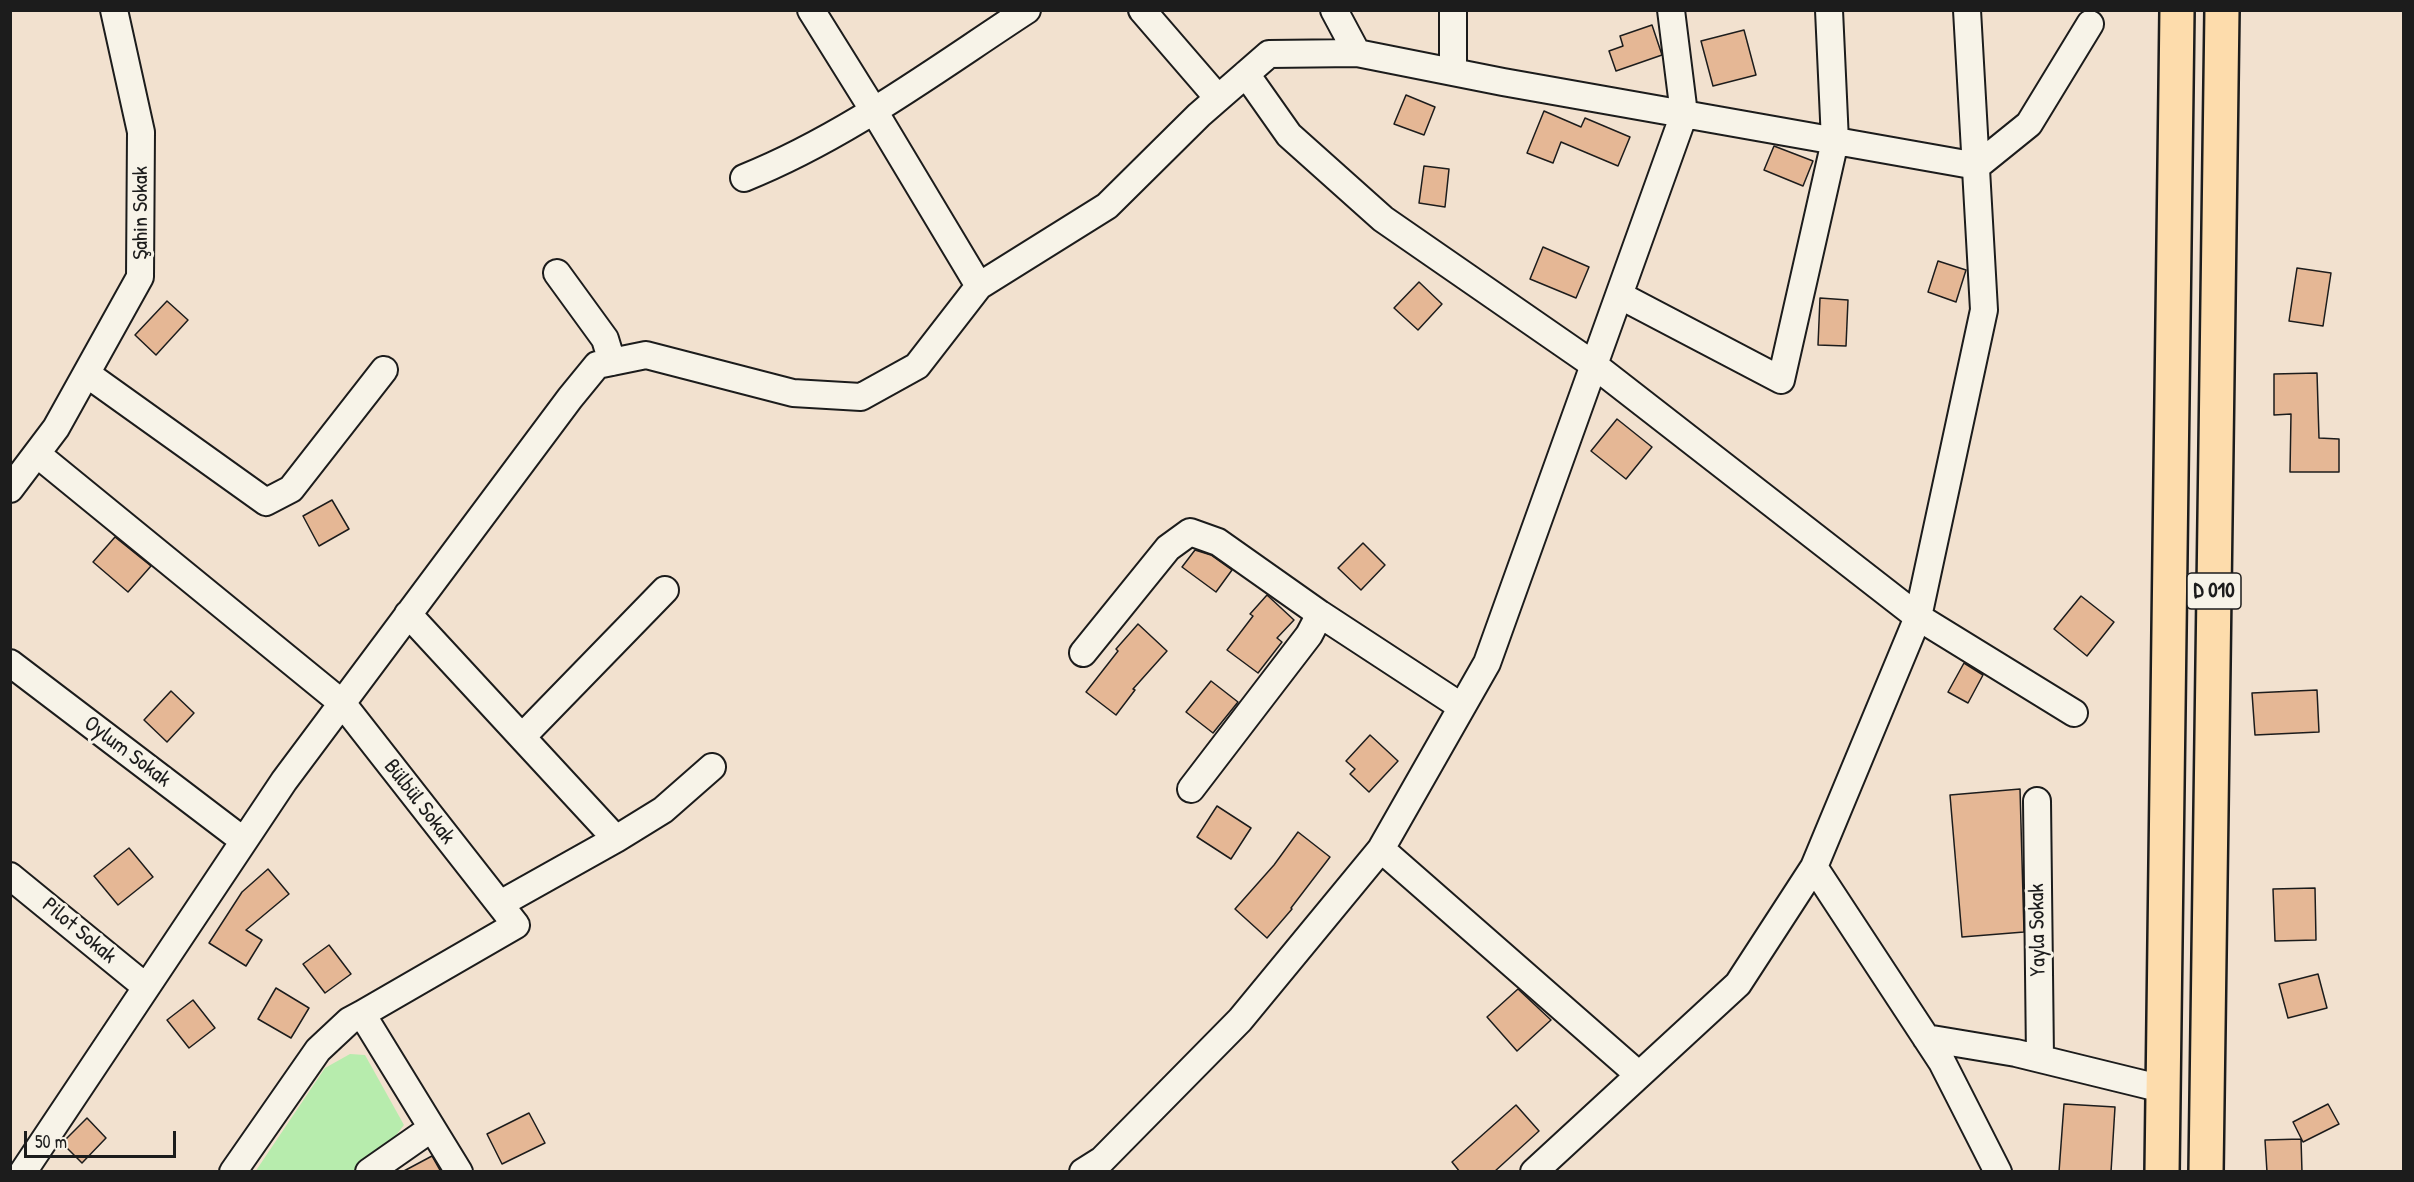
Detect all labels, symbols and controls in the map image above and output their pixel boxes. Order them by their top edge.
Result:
street label: Şahin Sokak [128,166,154,260]
road number: D 010 [2187,573,2241,609]
street label: Oylum Sokak [78,711,176,793]
street label: Bülbül Sokak [378,754,460,850]
street label: Yayla Sokak [2024,883,2052,977]
street label: Pilot Sokak [37,892,121,970]
scale bar [27,1119,178,1157]
text: 50 m [35,1129,67,1154]

